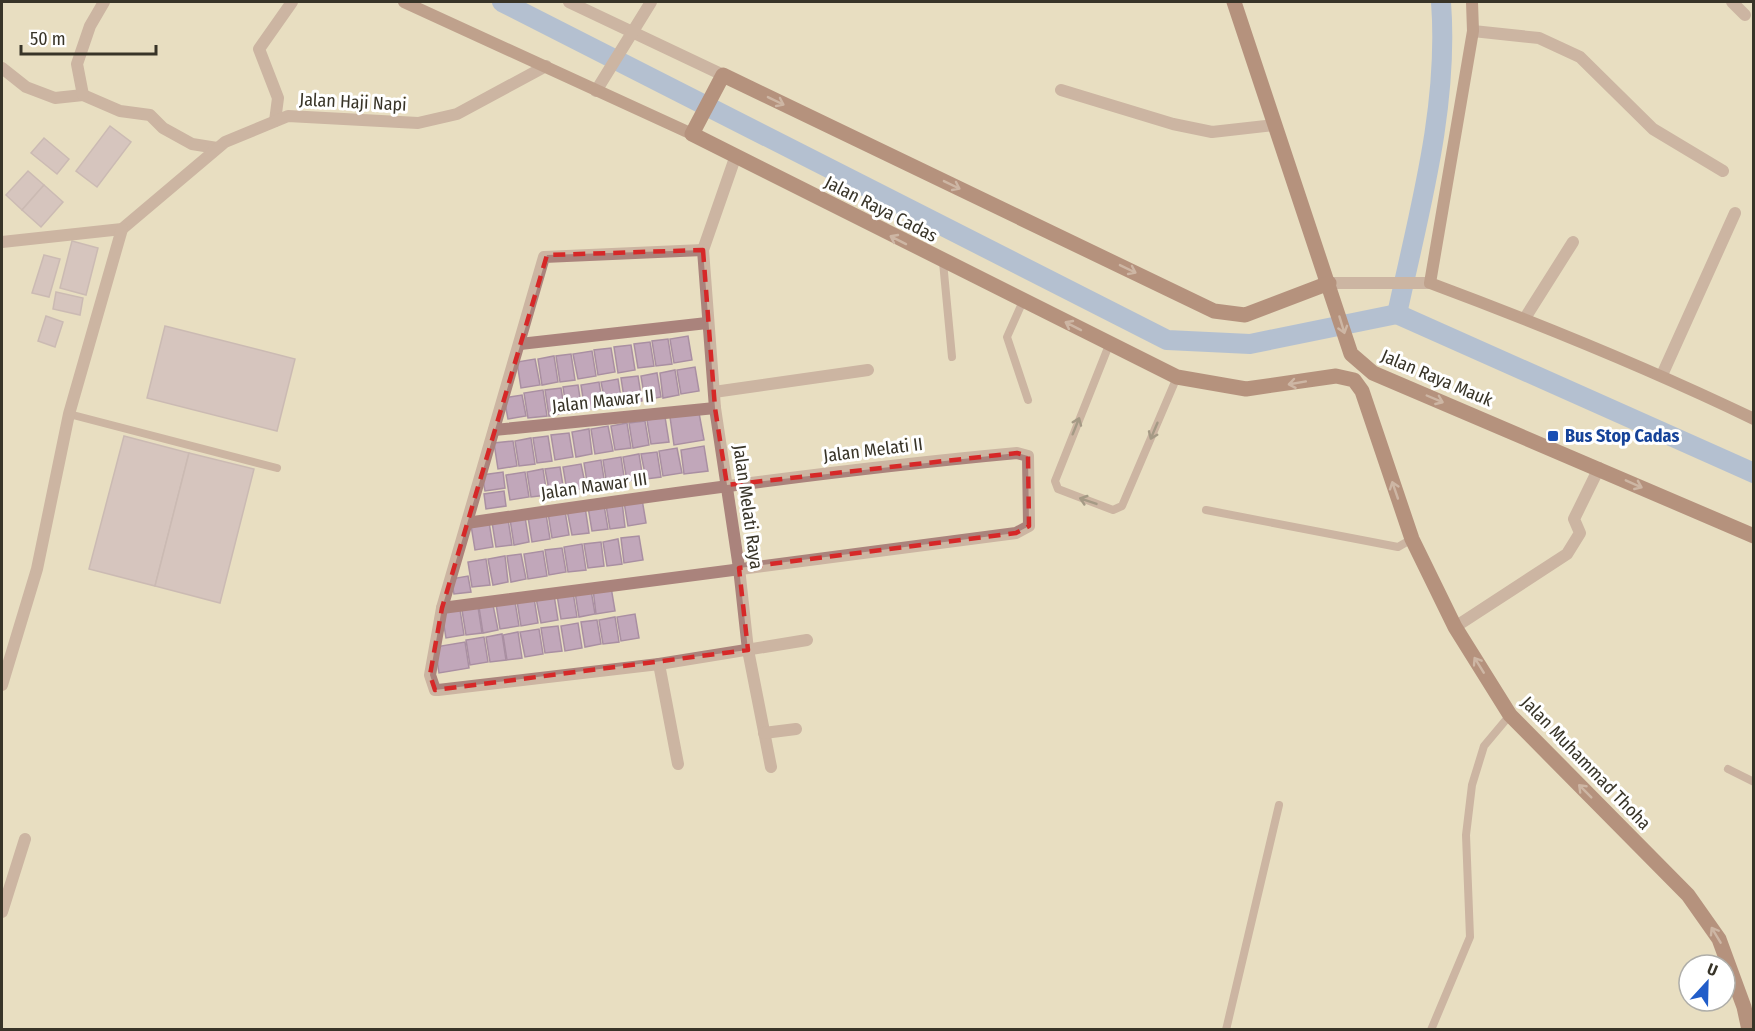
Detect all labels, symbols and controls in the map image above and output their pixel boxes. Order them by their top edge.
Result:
scale bar [21,18,156,56]
text: 50 m [30,28,66,50]
street label: Jalan Haji Napi [299,88,407,116]
one-way arrow [767,95,785,107]
street label: Jalan Raya Cadas [821,171,941,247]
one-way arrow [943,180,961,192]
one-way arrow [890,233,908,245]
one-way arrow [1118,264,1136,276]
one-way arrow [1337,316,1348,335]
one-way arrow [1064,320,1082,332]
street label: Jalan Raya Mauk [1378,345,1497,412]
one-way arrow [1288,377,1307,388]
street label: Jalan Mawar II [551,385,655,417]
one-way arrow [1425,394,1444,405]
one-way arrow [1071,418,1082,436]
one-way arrow [1148,421,1159,439]
place label: Bus Stop Cadas [1565,425,1679,447]
marker: Bus Stop Cadas [1546,429,1560,443]
street label: Jalan Melati II [822,433,924,467]
street label: Jalan Melati Raya [728,443,768,571]
street label: Jalan Mawar III [539,468,649,504]
one-way arrow [1624,478,1642,490]
one-way arrow [1389,481,1400,500]
one-way arrow [1079,495,1098,506]
one-way arrow [1472,657,1484,674]
street label: Jalan Muhammad Thoha [1517,692,1656,835]
one-way arrow [1578,784,1593,799]
one-way arrow [1709,927,1721,944]
north arrow [1677,953,1737,1013]
text: U [1705,959,1720,980]

